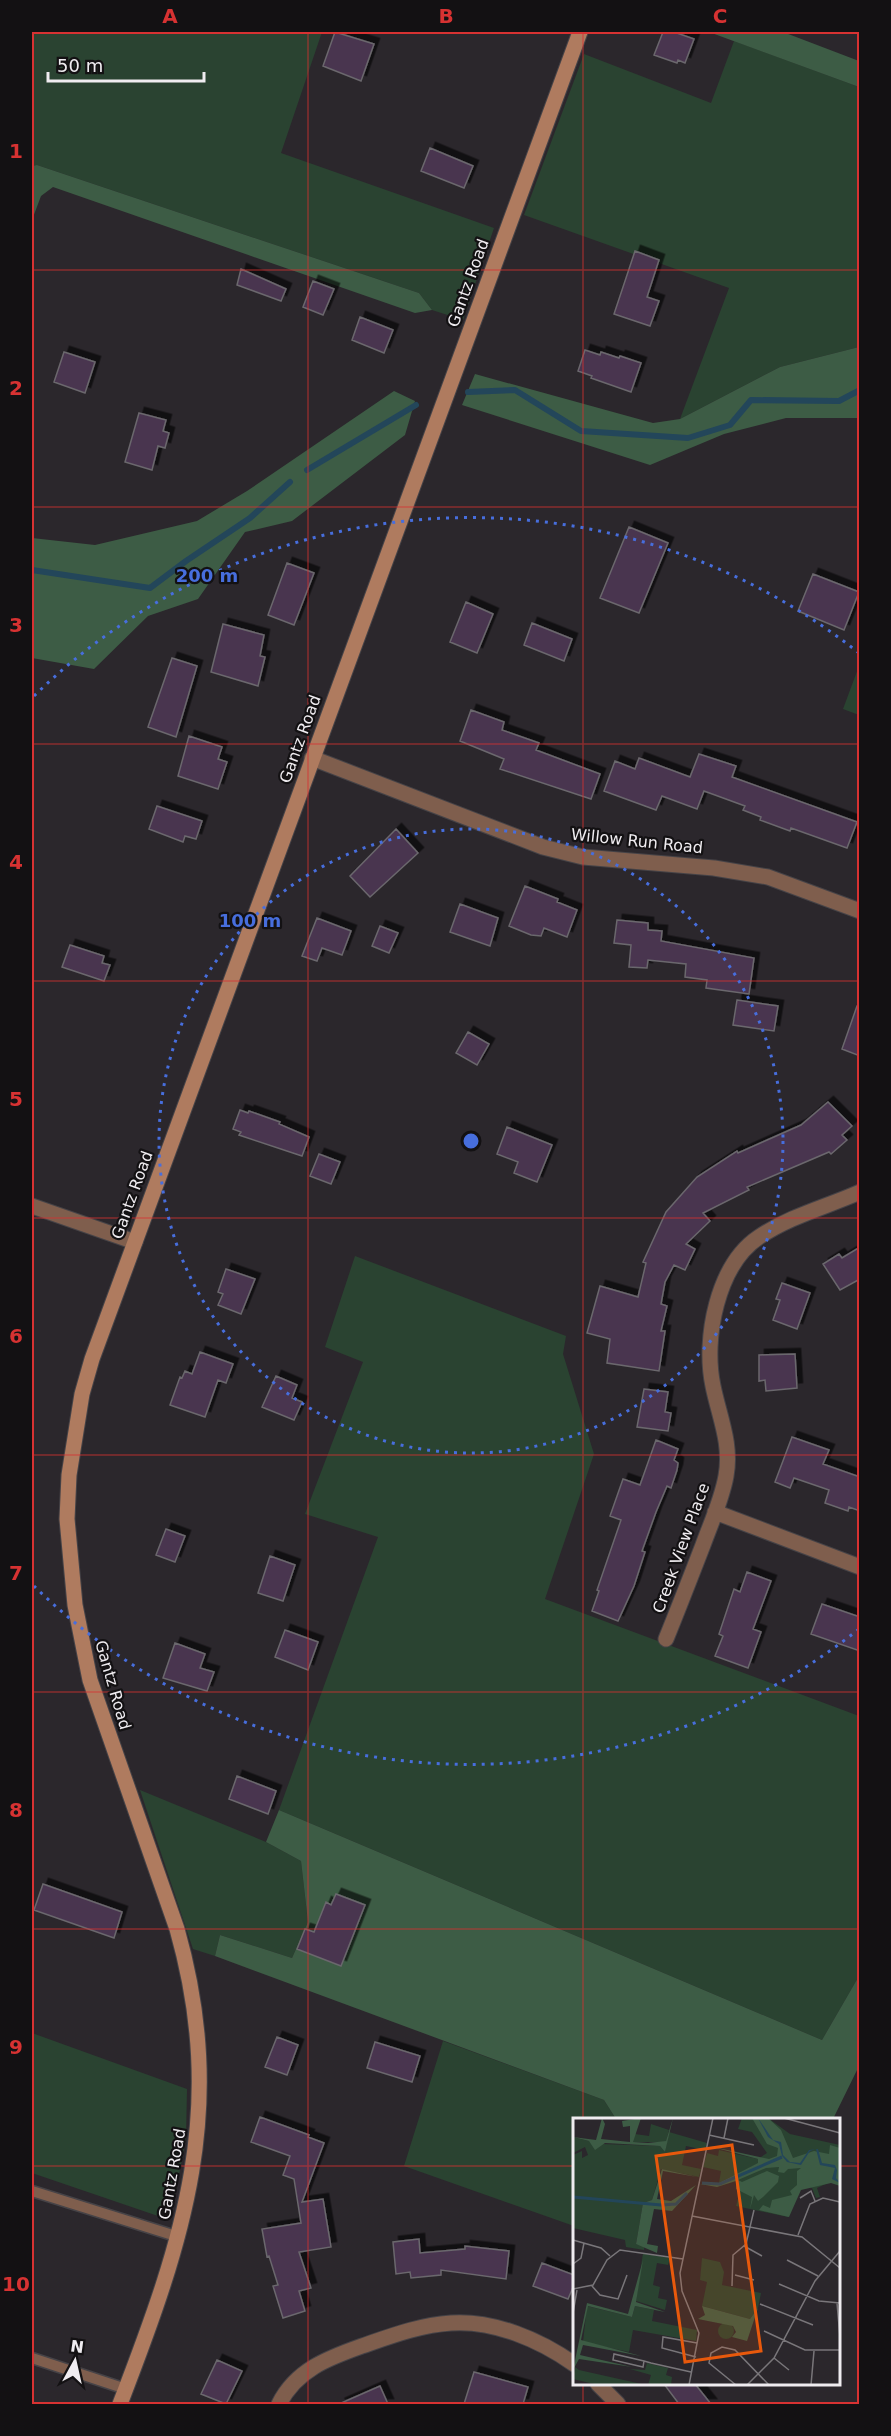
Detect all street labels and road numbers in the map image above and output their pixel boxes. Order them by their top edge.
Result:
street label: Gantz Road [443,236,493,330]
street label: Gantz Road [275,692,325,786]
street label: Willow Run Road [570,825,704,857]
street label: Gantz Road [107,1148,157,1242]
street label: Creek View Place [649,1480,713,1616]
street label: Gantz Road [91,1638,135,1732]
street label: Gantz Road [155,2127,189,2221]

